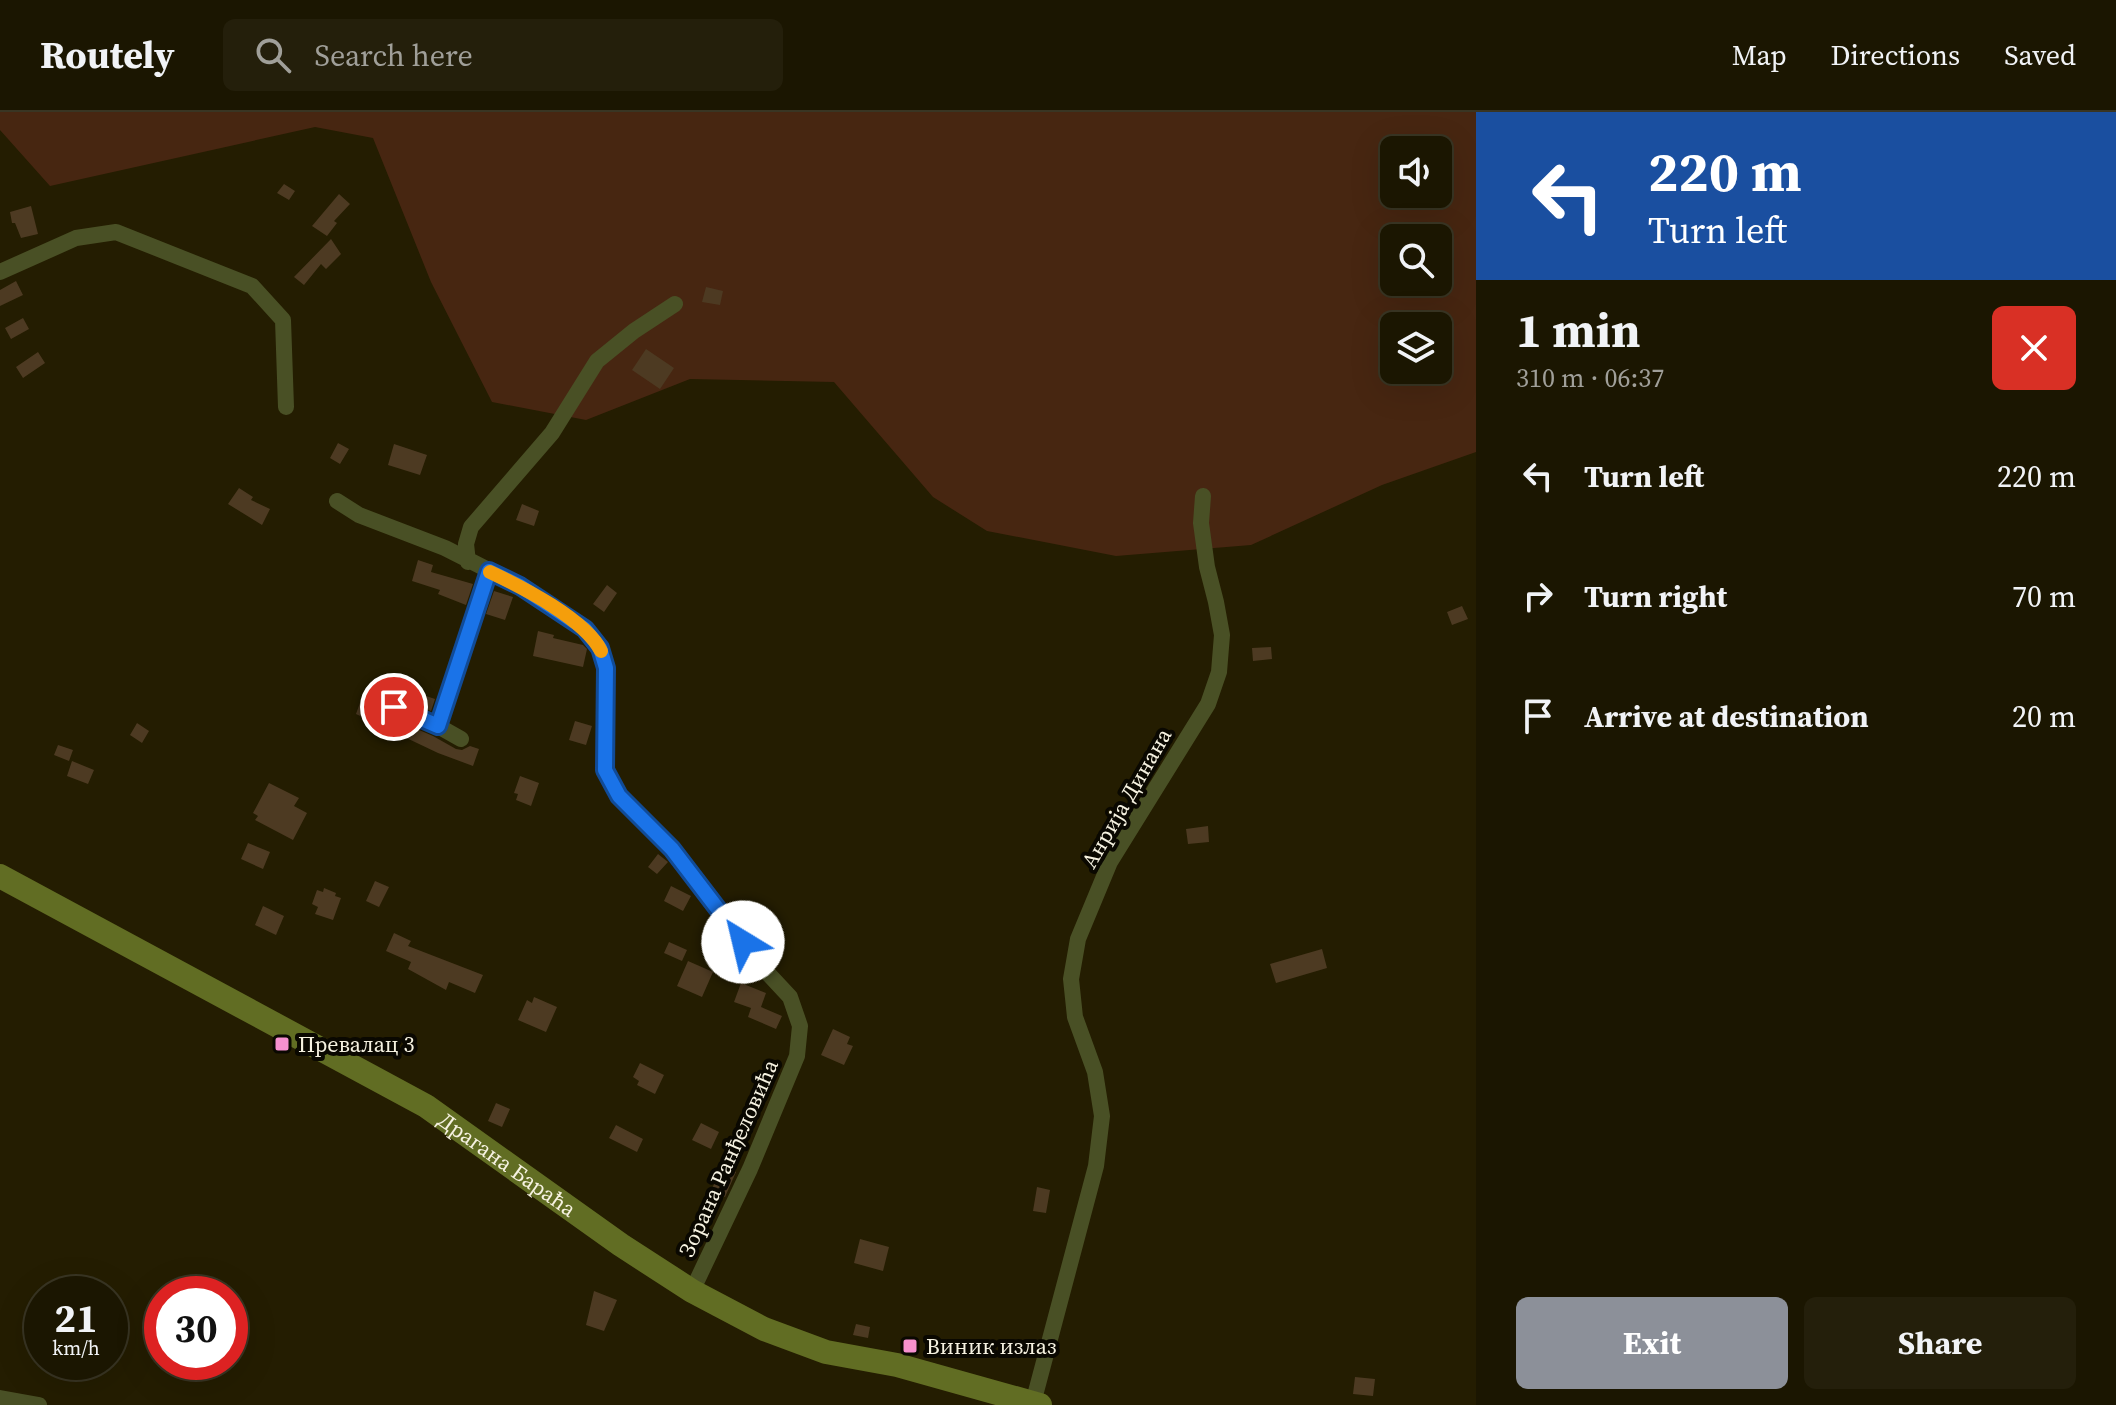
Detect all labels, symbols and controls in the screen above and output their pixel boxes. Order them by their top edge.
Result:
search box [223,19,783,91]
text: Routely [40,29,175,81]
icon: search [251,33,295,77]
text: Search here [315,35,473,76]
text: Map [1732,36,1787,74]
text: Directions [1831,36,1960,74]
text: Saved [2004,36,2076,74]
text: 220 m [1648,133,1802,210]
map controls [1380,136,1452,384]
button: sound [1380,136,1452,208]
icon: left [1516,144,1620,248]
text: Turn left [1648,206,1787,255]
button: search [1380,224,1452,296]
text: 1 min [1516,297,1641,363]
button: close [1992,306,2076,390]
button: layers [1380,312,1452,384]
text: 310 m · 06:37 [1516,360,1664,396]
icon: left [1516,454,1560,498]
text: Turn left [1584,456,1704,497]
text: 220 m [1997,456,2076,497]
icon: right [1516,574,1560,618]
text: Turn right [1584,576,1727,617]
text: 70 m [2012,576,2076,617]
pin [360,673,428,741]
icon: arrive [372,685,416,729]
icon: arrive [1516,694,1560,738]
text: Arrive at destination [1584,696,1869,737]
text: 20 m [2012,696,2076,737]
street label: Анрија Динана [1074,722,1179,874]
position arrow [701,900,785,984]
place label: Превалац 3 [298,1029,415,1059]
marker: Превалац 3 [273,1035,291,1053]
street label: Зорана Ранђеловића [671,1054,785,1261]
street label: Драгана Бараћа [432,1104,583,1224]
speed limit sign: 30 [144,1276,248,1380]
text: 21 [54,1291,98,1345]
button: Exit [1516,1297,1788,1389]
button: Share [1804,1297,2076,1389]
place label: Виник излаз [926,1331,1056,1361]
text: km/h [52,1334,100,1362]
marker: Виник излаз [901,1337,919,1355]

